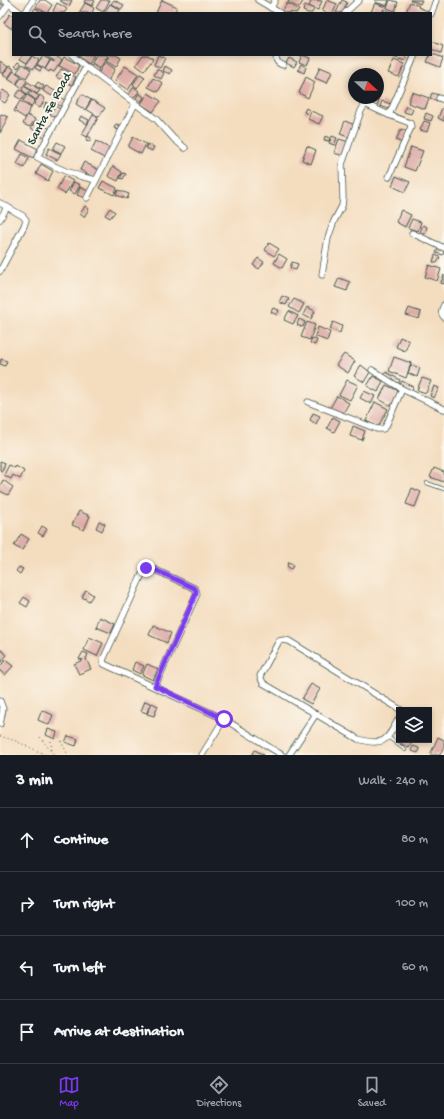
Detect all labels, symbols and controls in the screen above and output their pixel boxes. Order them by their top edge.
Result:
search box [12,12,432,56]
icon: search [26,23,48,45]
text: Search here [58,25,132,43]
north arrow [348,68,384,104]
street label: Santa Fe Road [25,69,76,148]
route end [137,559,155,577]
map controls [396,707,432,743]
button: layers [396,707,432,743]
route start [215,710,233,728]
text: 3 min [16,771,53,791]
text: Walk · 240 m [359,774,428,789]
icon: ahead [16,829,38,851]
text: Continue [54,831,108,849]
text: 80 m [401,832,428,847]
icon: right [16,893,38,915]
text: Turn right [54,895,114,913]
text: 100 m [396,896,428,911]
icon: left [16,957,38,979]
text: Turn left [54,959,105,977]
text: 60 m [402,960,428,975]
icon: arrive [16,1021,38,1043]
text: Arrive at destination [54,1023,184,1041]
tab: Map [58,1074,80,1110]
tab: Directions [197,1074,241,1110]
tab: Saved [358,1074,386,1110]

